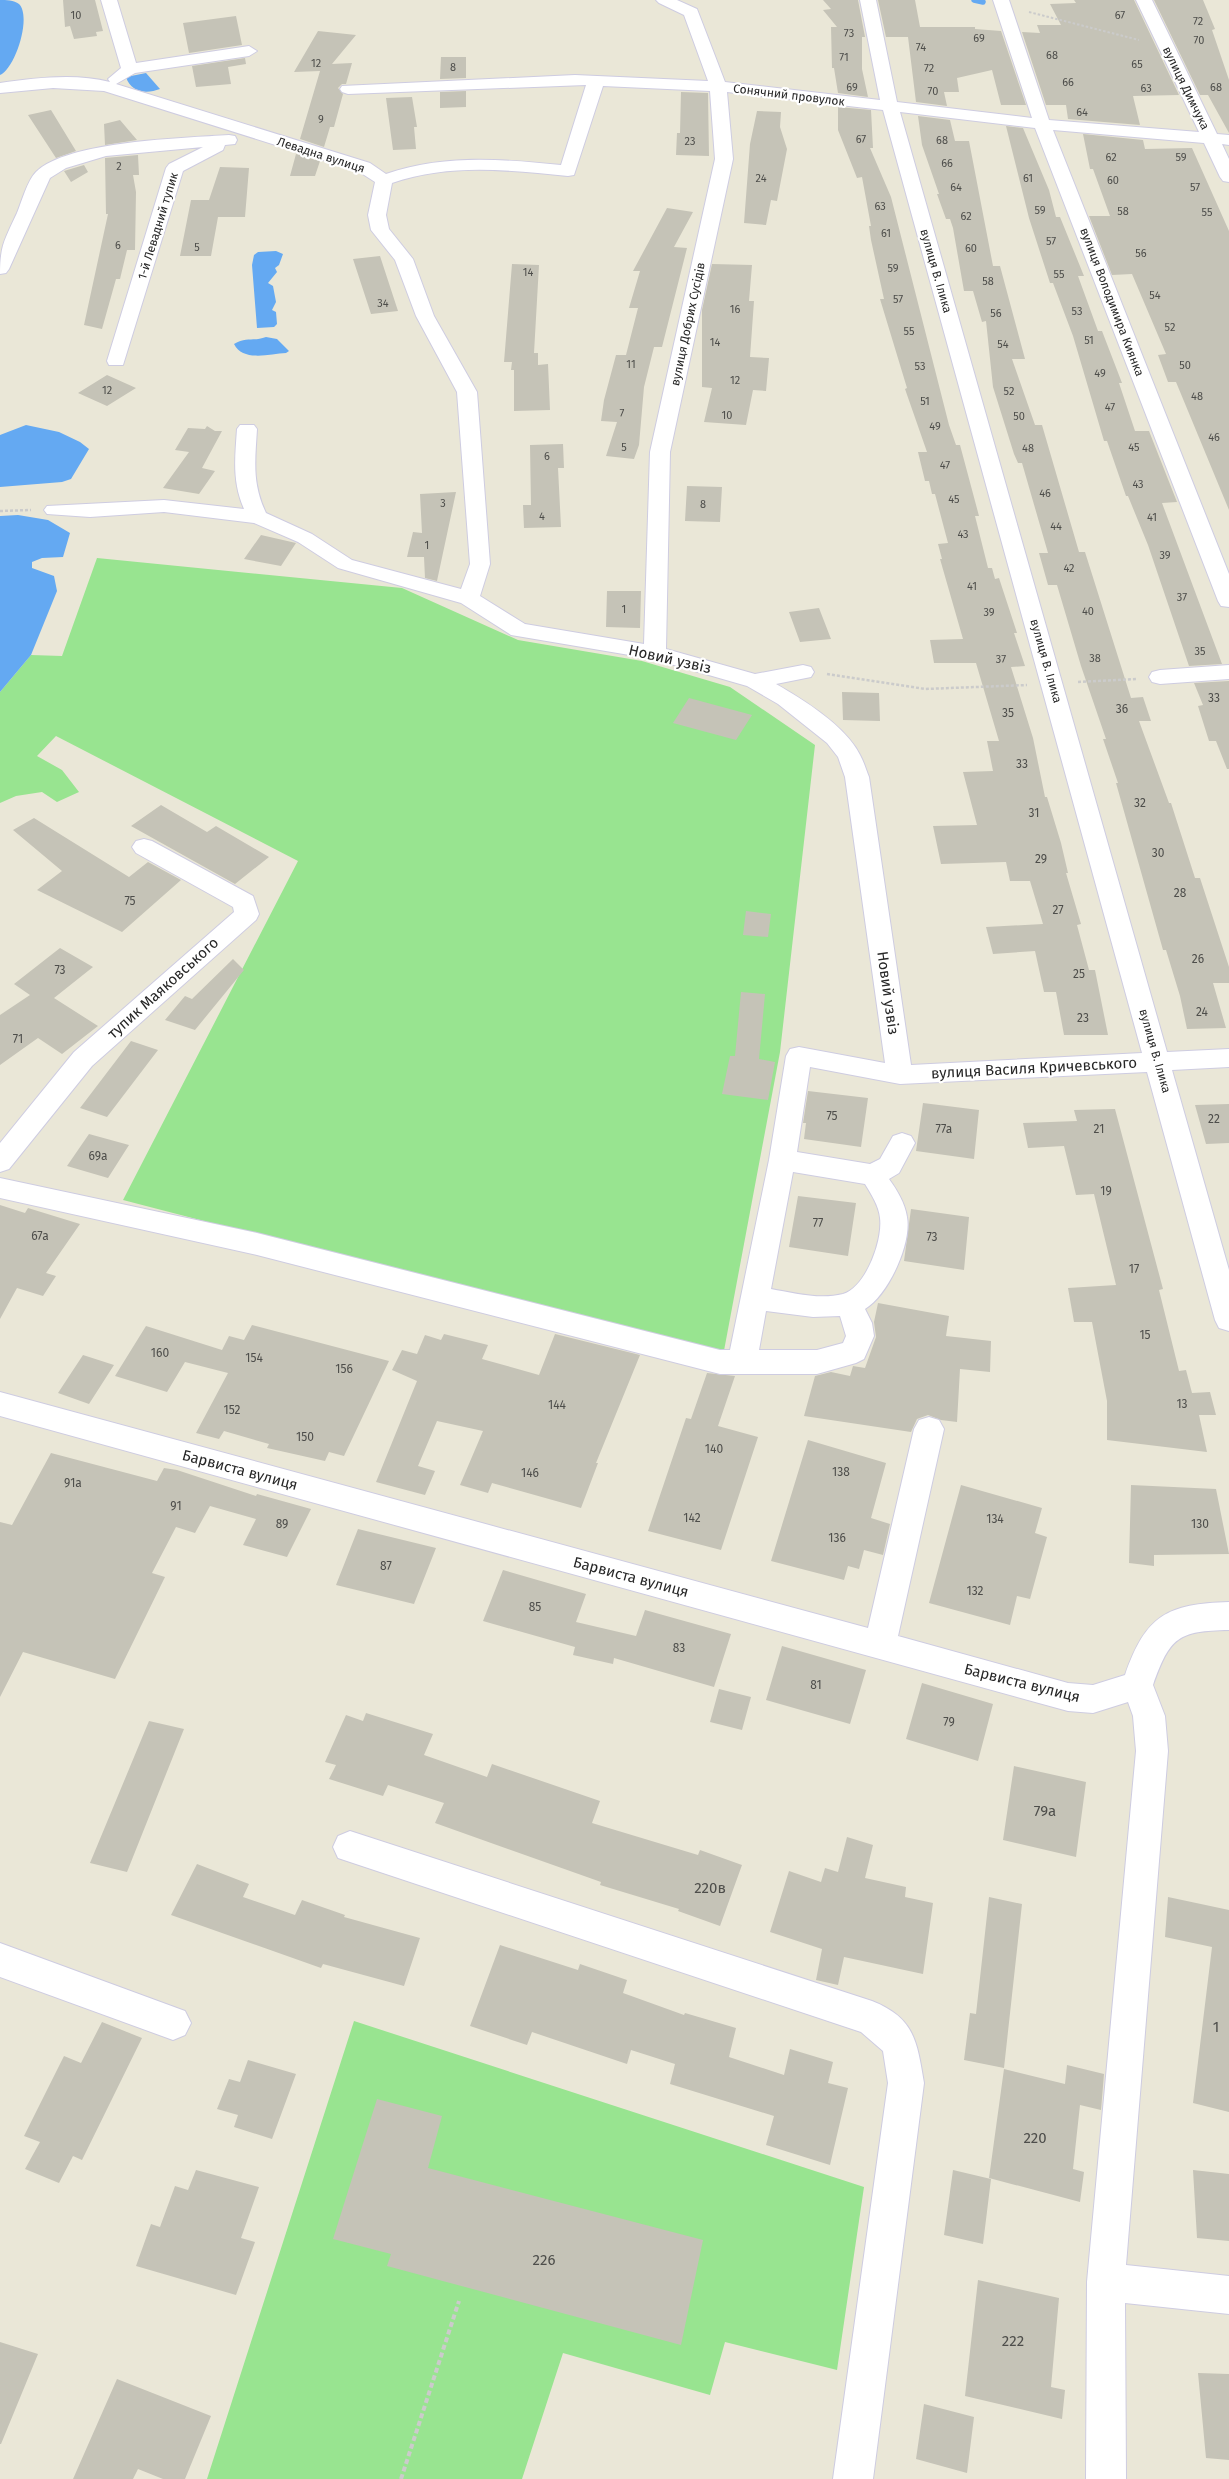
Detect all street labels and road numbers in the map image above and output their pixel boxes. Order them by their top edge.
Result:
street label: вулиця Димчука [1160,44,1212,132]
street label: Сонячний провулок [732,81,846,109]
street label: Левадна вулиця [275,134,367,176]
street label: 1-й Левадний тупик [135,170,181,281]
street label: вулиця Володимира Киянка [1077,226,1147,378]
street label: вулиця В. Ілика [917,227,955,315]
street label: вулиця Добрих Сусідів [668,261,708,387]
street label: вулиця В. Ілика [1027,617,1065,705]
street label: Новий узвіз [627,641,713,677]
street label: тупик Маяковського [104,934,222,1042]
street label: Новий узвіз [873,950,903,1036]
street label: вулиця В. Ілика [1136,1007,1174,1095]
street label: вулиця Василя Кричевського [931,1054,1137,1082]
street label: Барвиста вулиця [180,1446,300,1494]
street label: Барвиста вулиця [571,1553,691,1601]
street label: Барвиста вулиця [962,1660,1082,1706]

